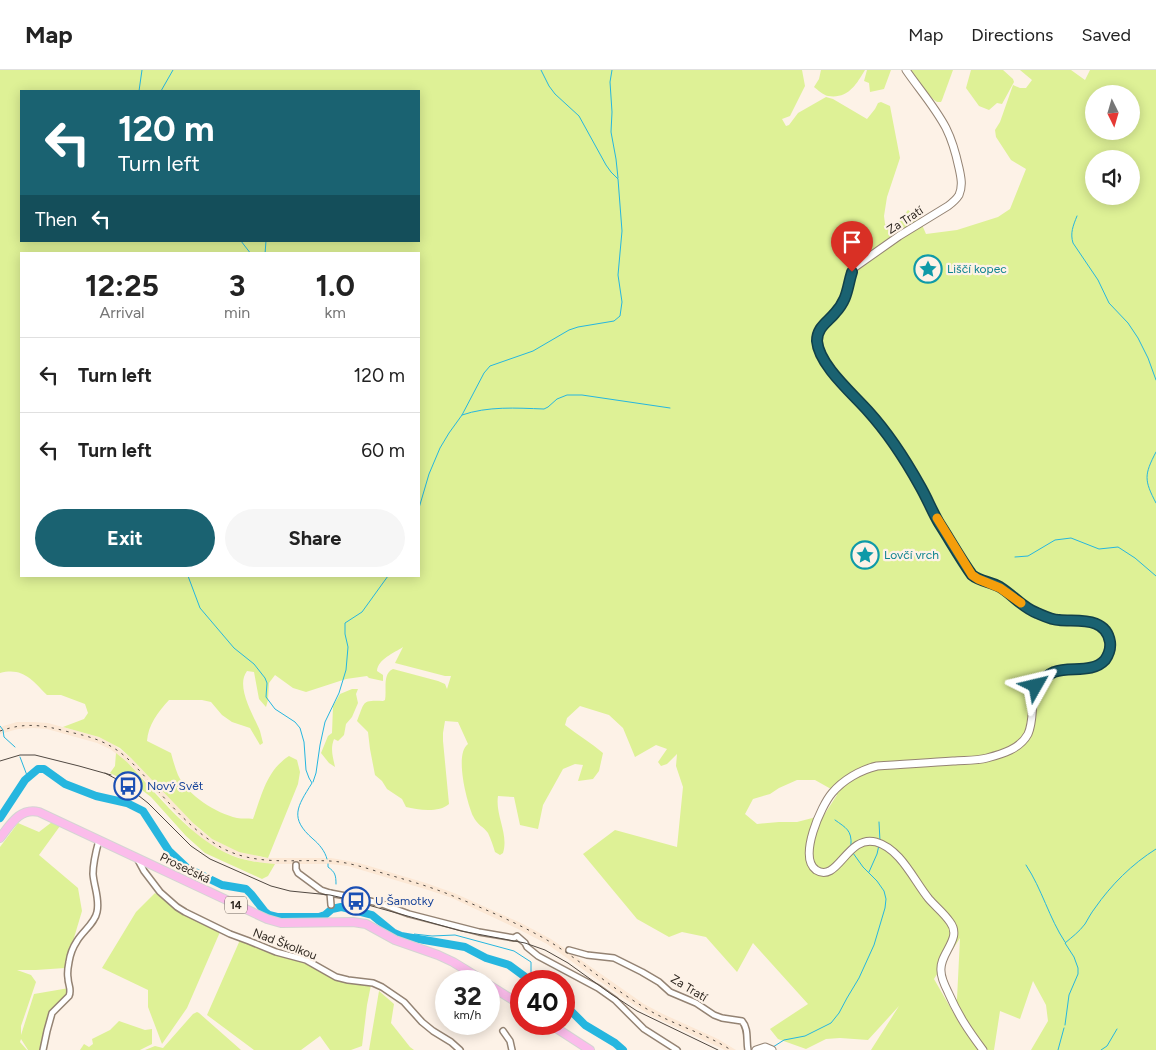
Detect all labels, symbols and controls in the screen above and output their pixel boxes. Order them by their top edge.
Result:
text: Map [25,20,73,49]
text: Map [908,24,943,46]
text: Directions [971,24,1053,46]
text: Saved [1081,24,1131,46]
north arrow [1085,85,1140,140]
map controls [1085,85,1140,205]
text: 120 m [118,108,215,150]
icon: left [35,110,100,175]
text: Turn left [118,150,200,177]
button: sound [1085,150,1140,205]
street label: Za Tratí [884,202,927,237]
icon: left [87,205,115,233]
text: Then [35,208,77,231]
pin [831,221,873,272]
icon: arrive [838,228,866,256]
place icon: Liščí kopec [913,254,943,284]
place label: Liščí kopec [947,262,1007,276]
text: 12:25 [85,267,159,304]
text: 3 [229,267,246,304]
text: 1.0 [315,267,355,304]
text: Arrival [99,303,145,322]
text: min [224,303,250,322]
text: km [324,303,346,322]
icon: left [35,361,63,389]
text: Turn left [78,364,152,387]
text: 120 m [353,364,405,387]
icon: left [35,436,63,464]
text: Turn left [78,439,152,462]
text: 60 m [361,439,405,462]
button: Exit [35,509,215,567]
button: Share [225,509,405,567]
place icon: Lovčí vrch [850,540,880,570]
place label: Lovčí vrch [884,548,939,562]
position arrow [1009,659,1061,711]
bus stop icon: Nový Svět [113,771,143,801]
place label: Nový Svět [147,779,204,793]
street label: Prosečská [158,850,212,886]
bus stop icon: U Šamotky [341,886,371,916]
place label: U Šamotky [375,894,434,908]
road number: 14 [225,896,247,914]
street label: Nad Školkou [251,925,319,963]
speed limit sign: 40 [510,970,575,1035]
street label: Za Tratí [668,972,711,1005]
text: 32 [453,981,482,1011]
text: km/h [454,1008,481,1022]

